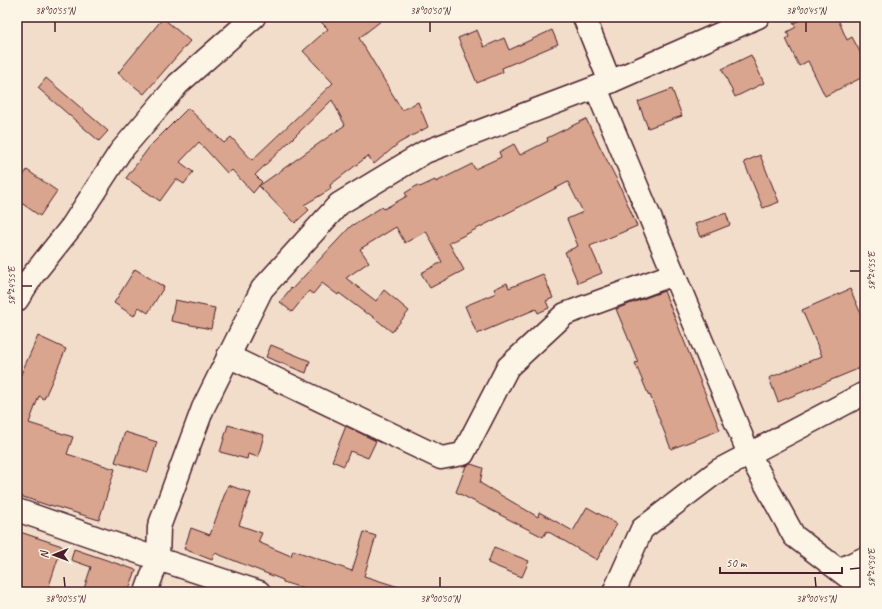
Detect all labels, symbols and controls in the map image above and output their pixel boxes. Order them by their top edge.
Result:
text: 38°00'55"N [35,4,77,17]
text: 38°00'50"N [410,4,452,17]
text: 38°00'45"N [786,4,828,17]
text: 58°24'55"E [865,250,878,290]
text: 58°24'55"E [5,265,18,305]
north arrow [34,535,74,575]
text: 58°24'50"E [865,547,878,587]
text: N [37,549,51,559]
scale bar [720,549,842,575]
text: 50 m [726,555,748,571]
text: 38°00'55"N [45,592,87,605]
text: 38°00'50"N [420,592,462,605]
text: 38°00'45"N [796,592,838,605]

